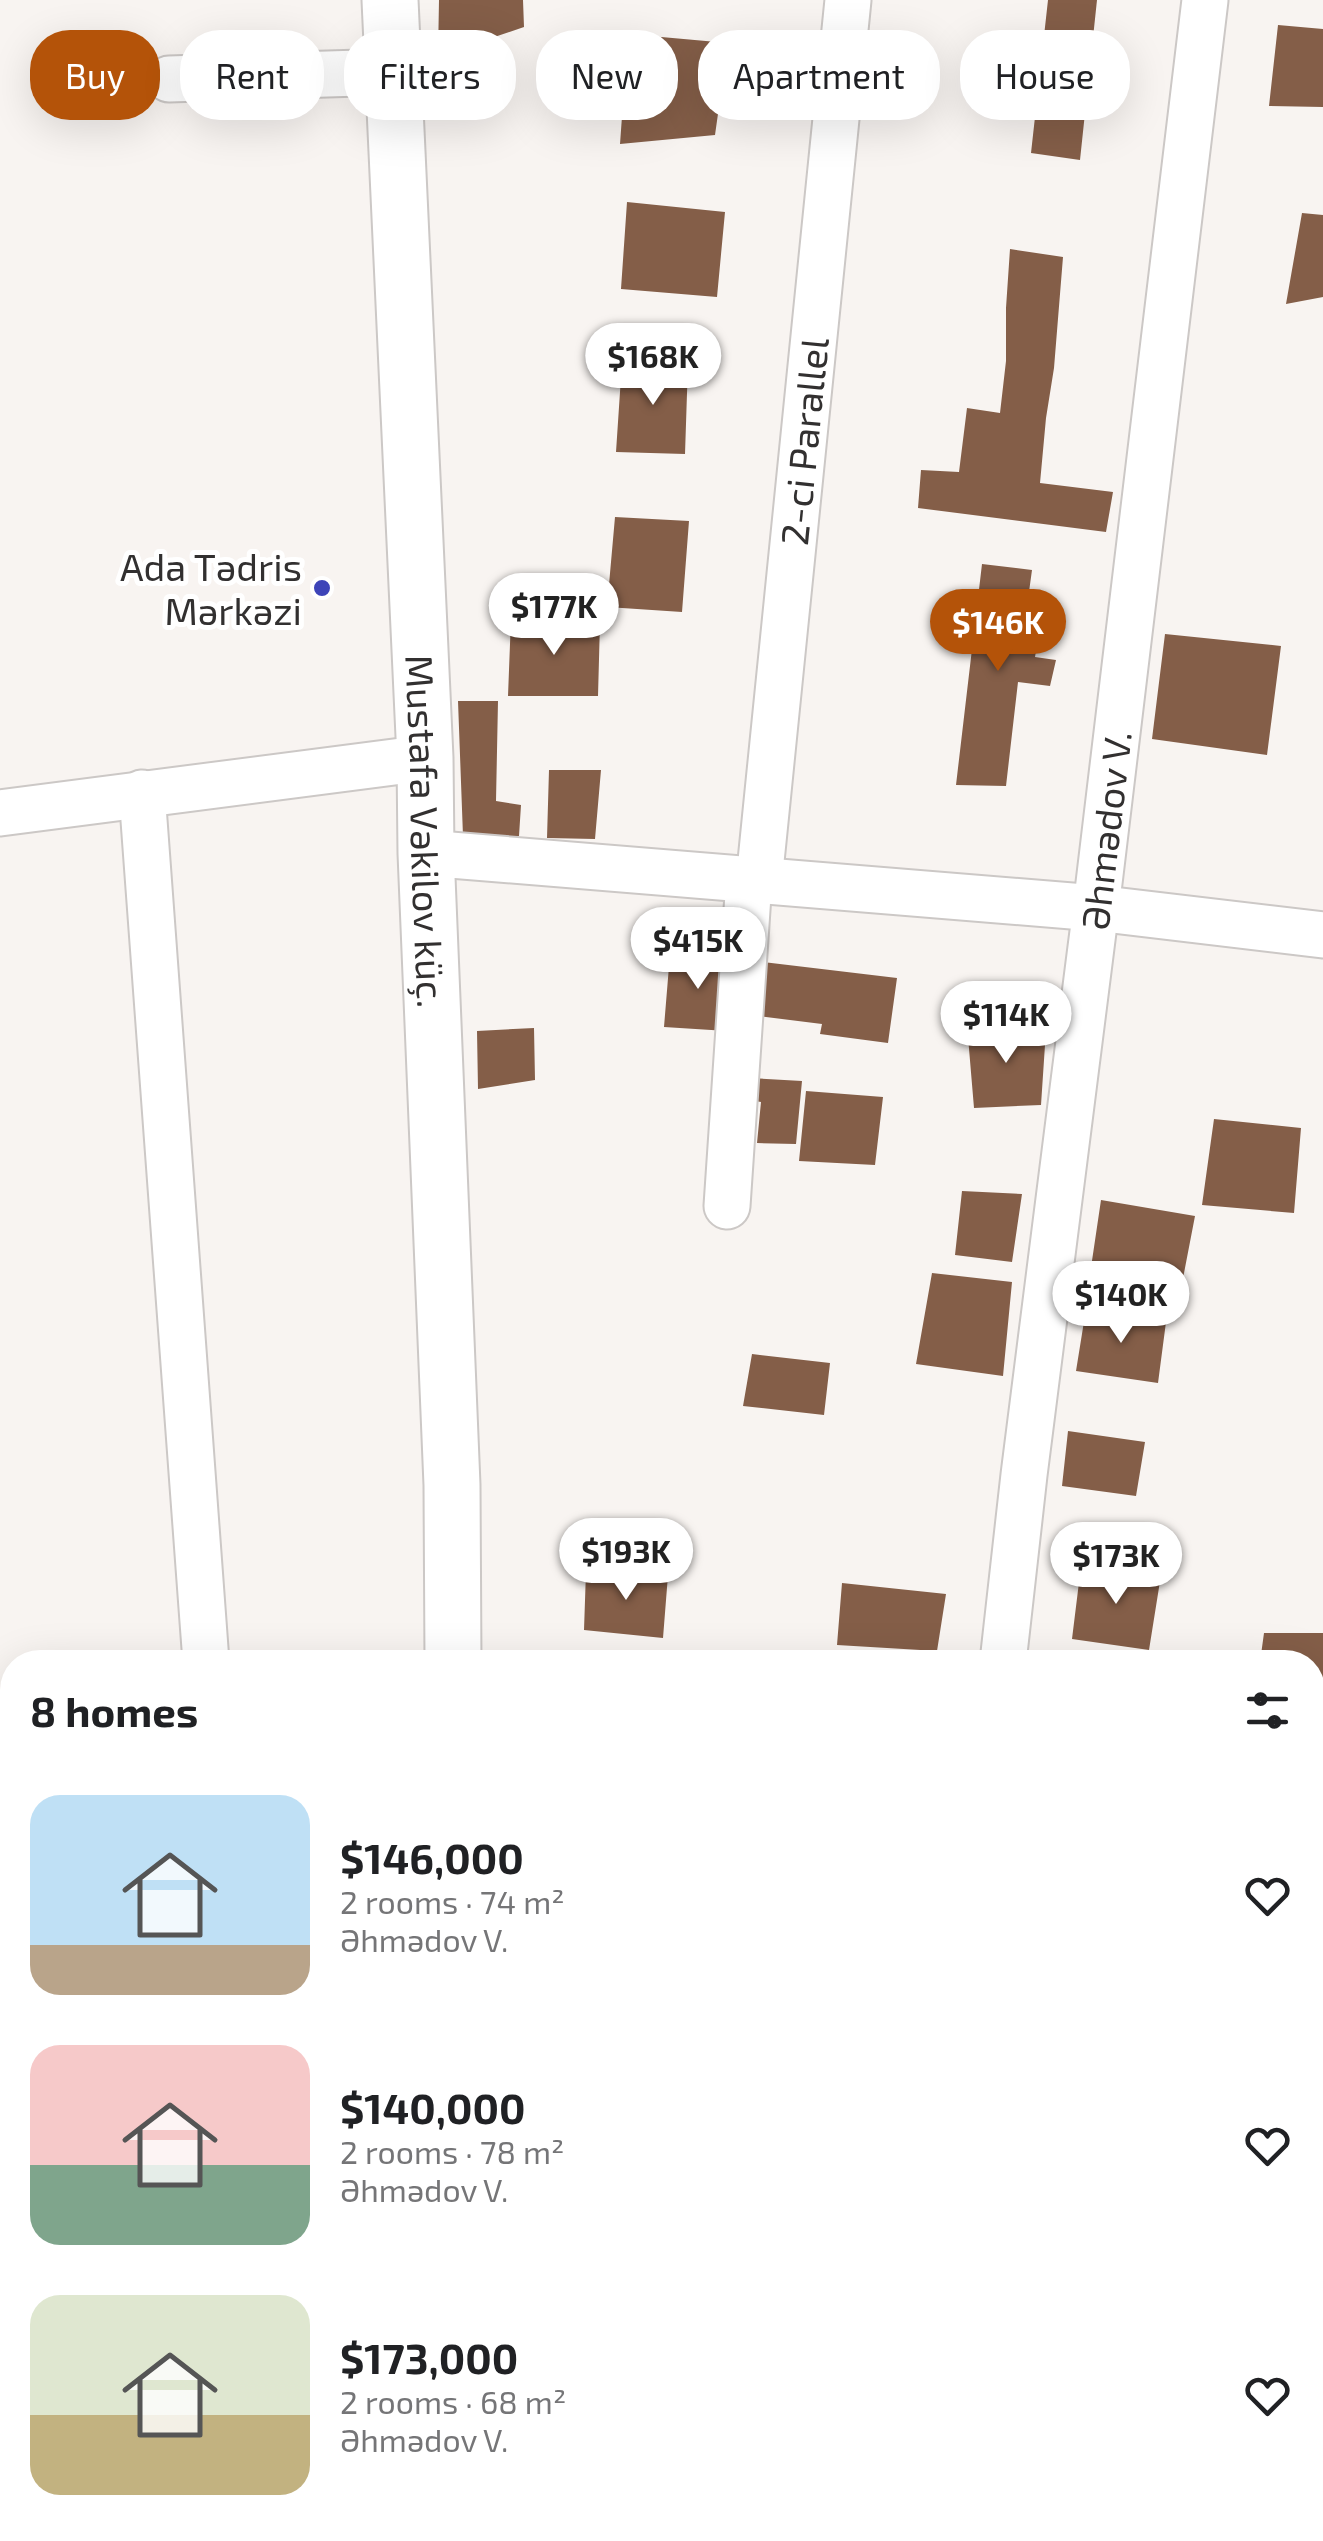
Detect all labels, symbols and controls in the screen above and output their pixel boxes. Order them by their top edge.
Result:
chip: Buy [30,30,160,120]
chip: Rent [180,30,324,120]
chip: Filters [344,30,516,120]
chip: New [536,30,678,120]
chip: Apartment [698,30,940,120]
chip: House [960,30,1130,120]
pin: $168K [583,323,723,408]
street label: 2-ci Parallel [770,335,837,547]
text: $168K [607,336,699,374]
place label: Ada Tədris Mərkəzi [120,543,302,633]
pin: $177K [484,573,624,658]
marker: Ada Tədris Mərkəzi [311,577,333,599]
text: $177K [511,586,597,624]
pin: $146K [928,589,1068,674]
text: $146K [952,602,1044,640]
street label: Mustafa Vəkilov küç. [397,653,455,1009]
street label: Əhmədov V. [1070,728,1140,932]
pin: $415K [628,907,768,992]
text: $415K [653,920,743,958]
pin: $114K [936,981,1076,1066]
text: $114K [963,994,1049,1032]
pin: $140K [1051,1261,1191,1346]
text: $140K [1074,1274,1168,1312]
pin: $193K [556,1518,696,1603]
pin: $173K [1046,1522,1186,1607]
text: $193K [581,1531,671,1569]
text: $173K [1072,1535,1160,1573]
icon: filters [1240,1683,1295,1738]
text: 8 homes [30,1685,198,1735]
text: $146,000 [340,1832,524,1882]
icon: home [110,1835,230,1955]
icon: heart [1240,1868,1295,1923]
text: 2 rooms · 74 m² [340,1882,564,1920]
text: Əhmədov V. [340,1920,508,1958]
text: $140,000 [340,2082,525,2132]
icon: home [110,2085,230,2205]
icon: heart [1240,2118,1295,2173]
text: 2 rooms · 78 m² [340,2132,564,2170]
text: Əhmədov V. [340,2170,508,2208]
text: $173,000 [340,2332,518,2382]
icon: home [110,2335,230,2455]
icon: heart [1240,2368,1295,2423]
text: 2 rooms · 68 m² [340,2382,566,2420]
text: Əhmədov V. [340,2420,508,2458]

